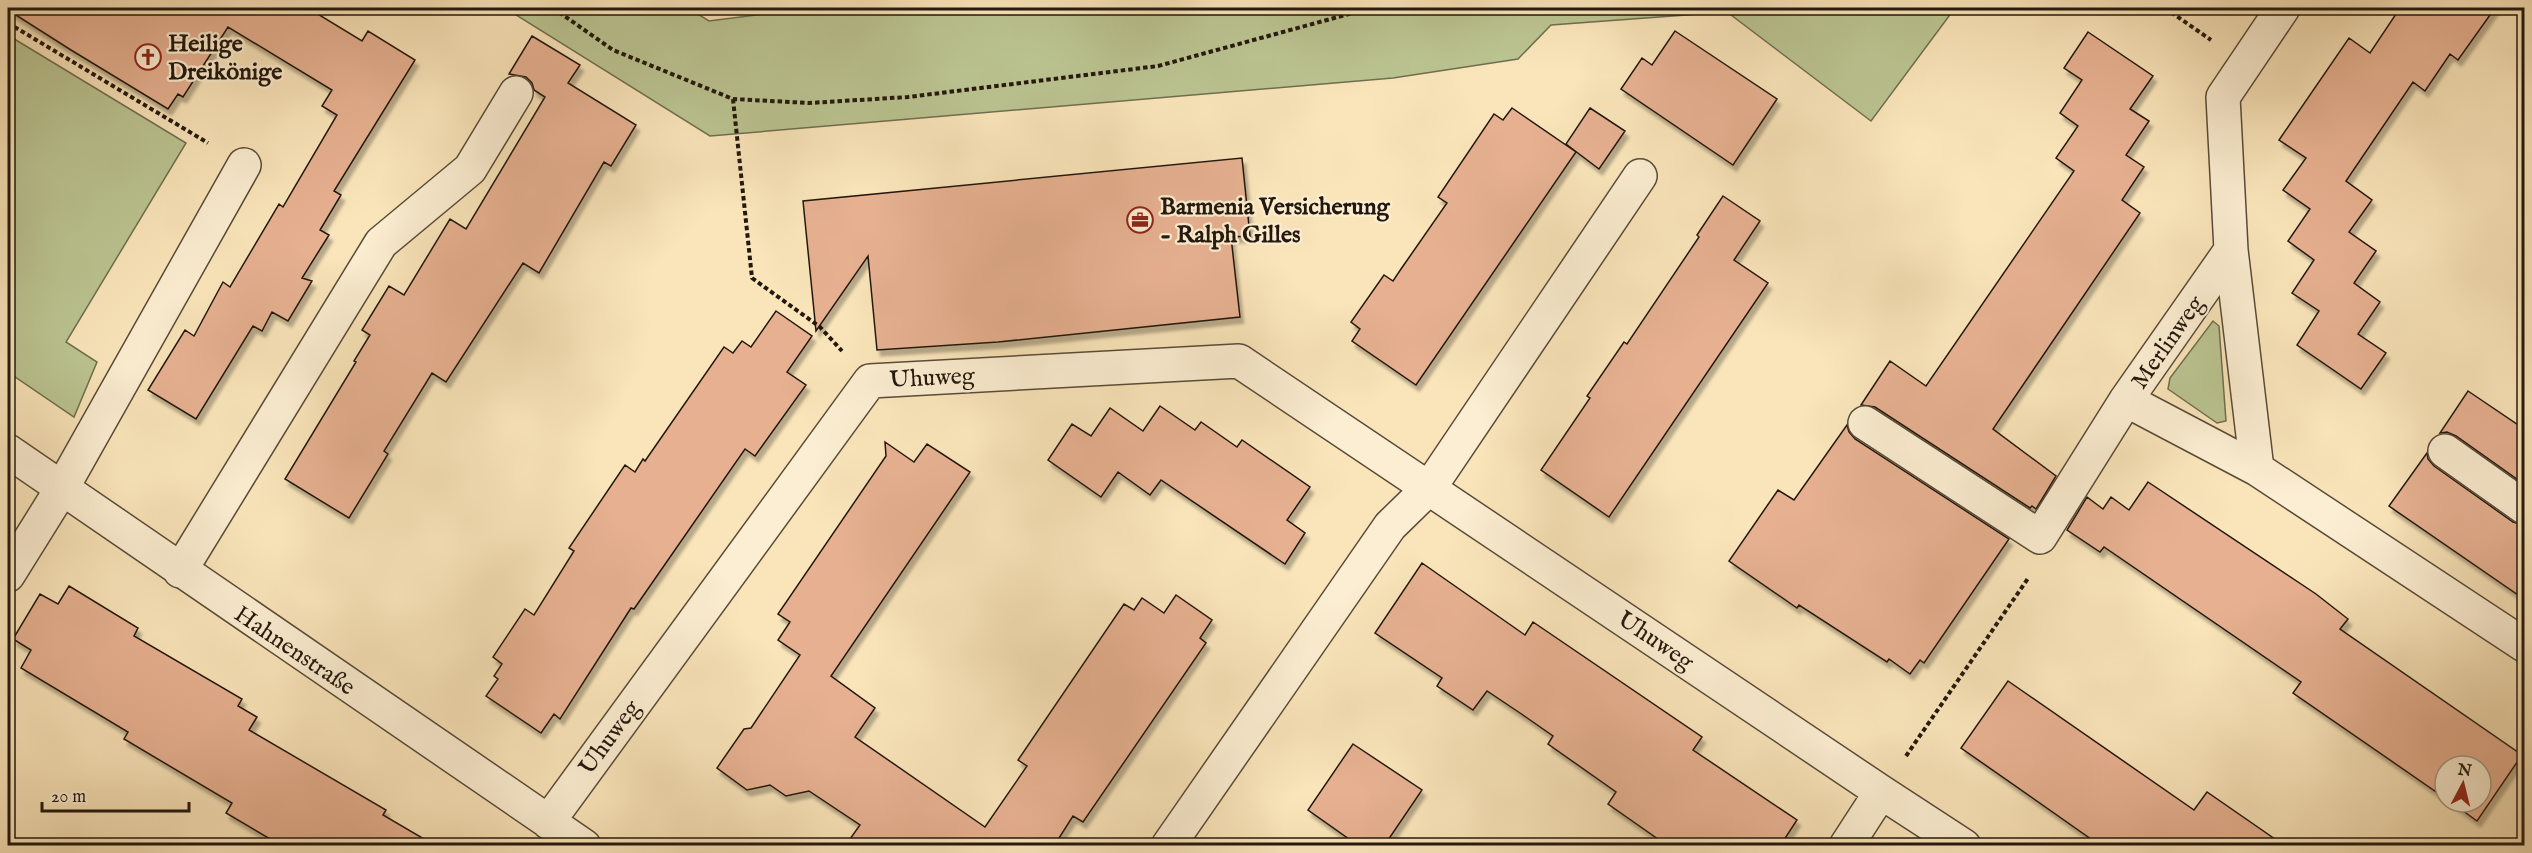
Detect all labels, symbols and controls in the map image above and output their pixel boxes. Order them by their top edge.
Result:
place label: Heilige Dreikönige [168,29,282,88]
church icon: Heilige Dreikönige [133,42,163,72]
place label: Barmenia Versicherung - Ralph Gilles [1160,192,1390,251]
office icon: Barmenia Versicherung - Ralph Gilles [1125,205,1155,235]
street label: Merlinweg [2125,289,2212,396]
street label: Uhuweg [889,361,977,396]
street label: Hahnenstraße [228,599,361,703]
street label: Uhuweg [1611,604,1700,679]
street label: Uhuweg [573,693,648,782]
north arrow [2433,754,2493,814]
text: N [2456,760,2473,782]
scale bar [42,775,189,813]
text: 20 m [51,786,86,809]

